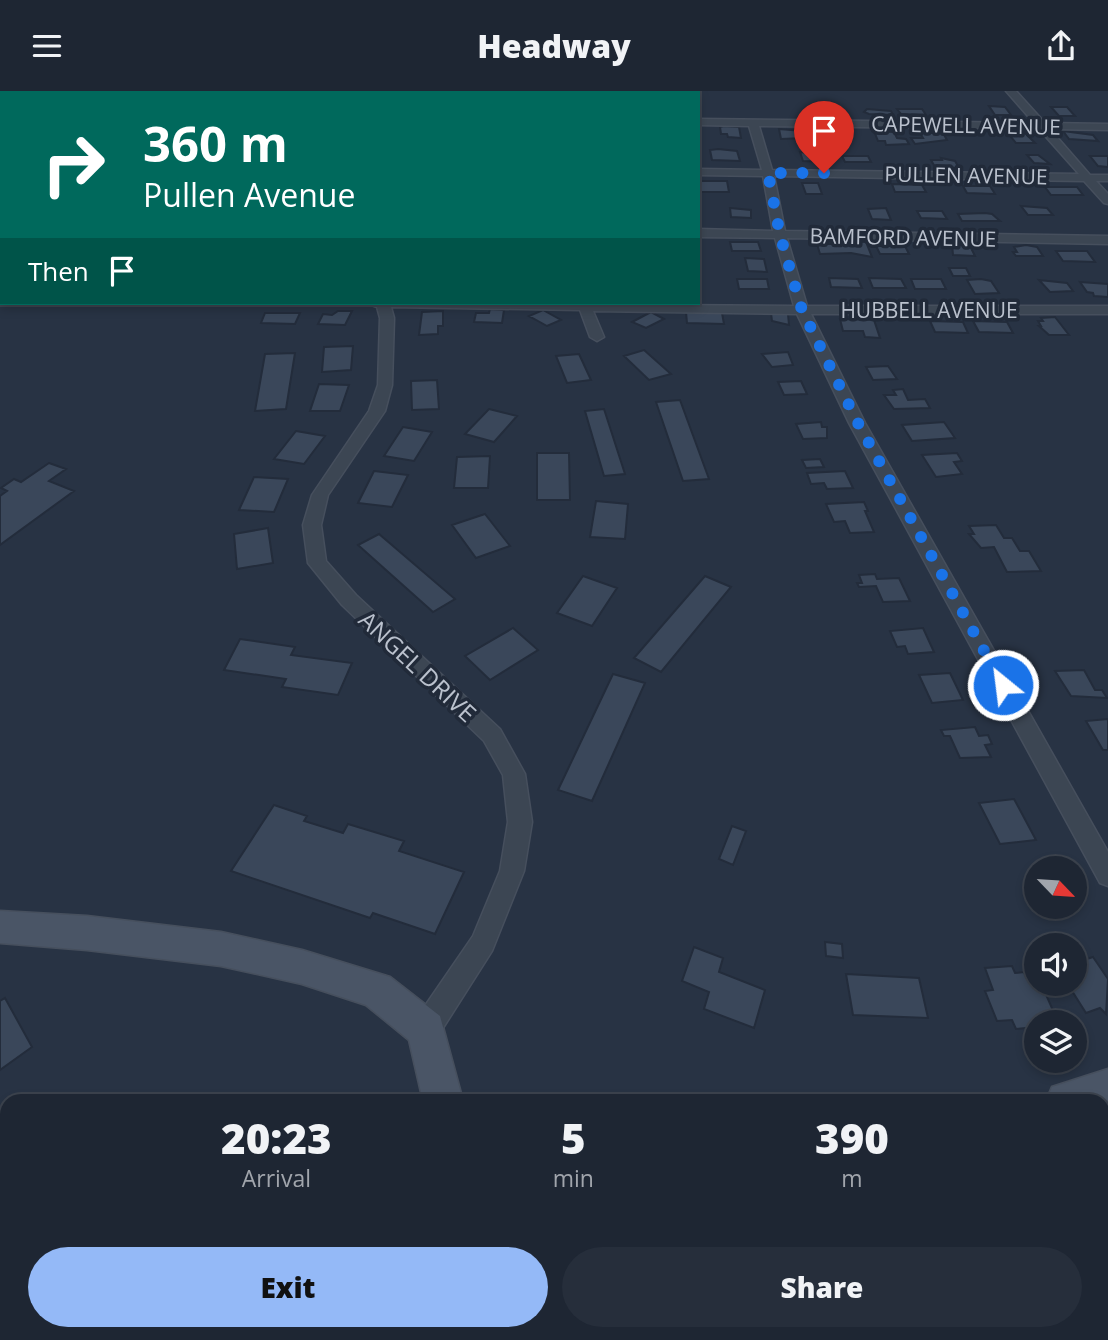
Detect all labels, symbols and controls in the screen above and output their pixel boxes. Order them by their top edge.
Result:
text: Headway [477,24,631,67]
icon: menu [28,27,66,65]
icon: share [1042,27,1080,65]
pin [794,101,854,173]
street label: CAPEWELL AVENUE [871,109,1061,141]
text: 360 m [143,110,288,176]
icon: arrive [805,112,843,150]
icon: right [28,119,119,210]
street label: PULLEN AVENUE [884,160,1048,190]
text: Pullen Avenue [143,173,355,216]
street label: BAMFORD AVENUE [809,221,997,253]
icon: arrive [103,252,141,290]
text: Then [28,253,89,289]
street label: HUBBELL AVENUE [840,296,1018,324]
street label: ANGEL DRIVE [352,603,484,729]
position arrow [966,648,1040,722]
north arrow [1024,856,1087,919]
map controls [1024,856,1087,1073]
button: sound [1024,933,1087,996]
button: layers [1024,1010,1087,1073]
text: 20:23 [221,1109,332,1166]
text: 5 [561,1109,586,1166]
text: 390 [815,1109,889,1166]
text: Arrival [242,1162,311,1194]
text: min [553,1162,594,1194]
text: m [841,1162,863,1194]
button: Exit [28,1247,548,1327]
button: Share [562,1247,1082,1327]

